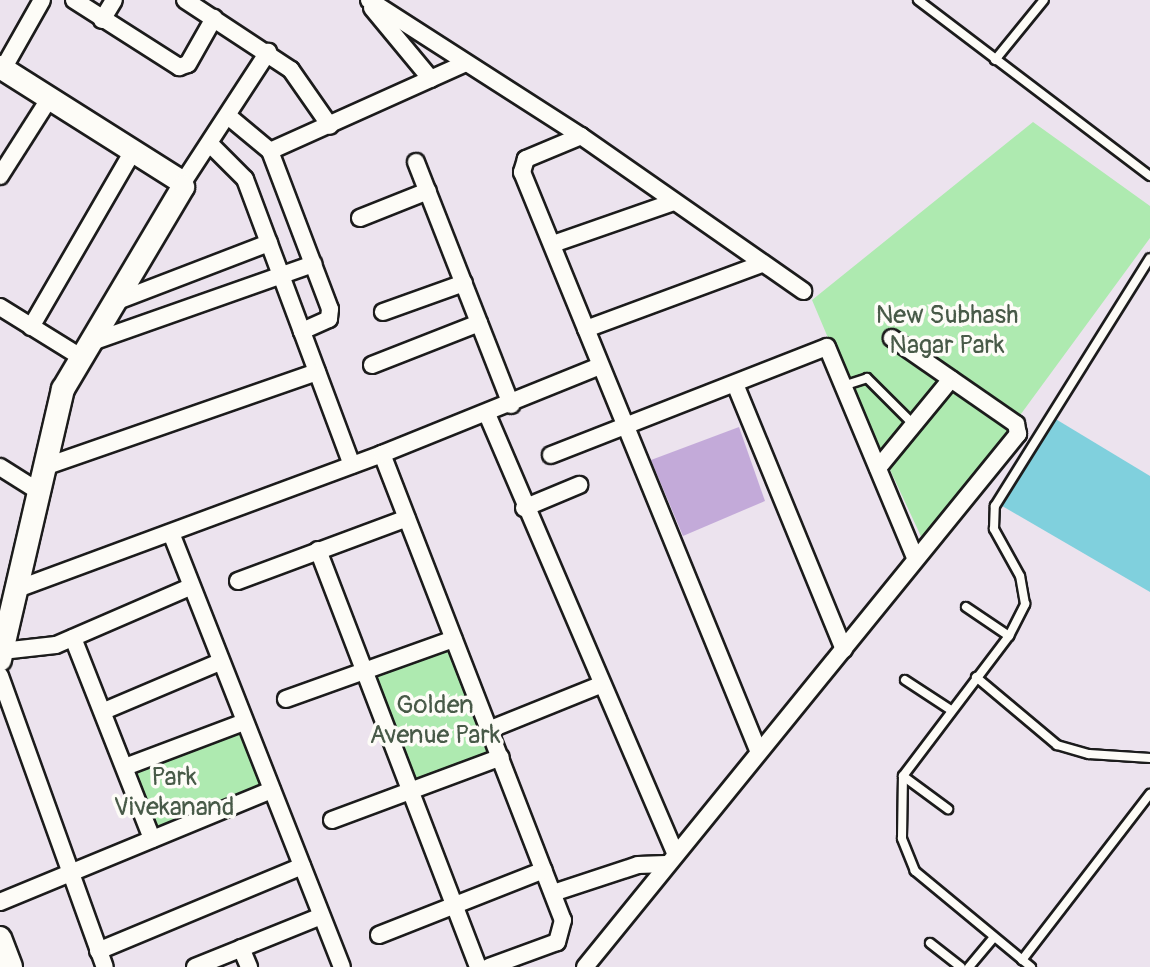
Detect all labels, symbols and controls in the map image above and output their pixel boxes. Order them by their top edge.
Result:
park label: New Subhash Nagar Park [876,300,1018,362]
park label: Golden Avenue Park [369,690,501,752]
park label: Park Vivekanand [113,762,235,824]

